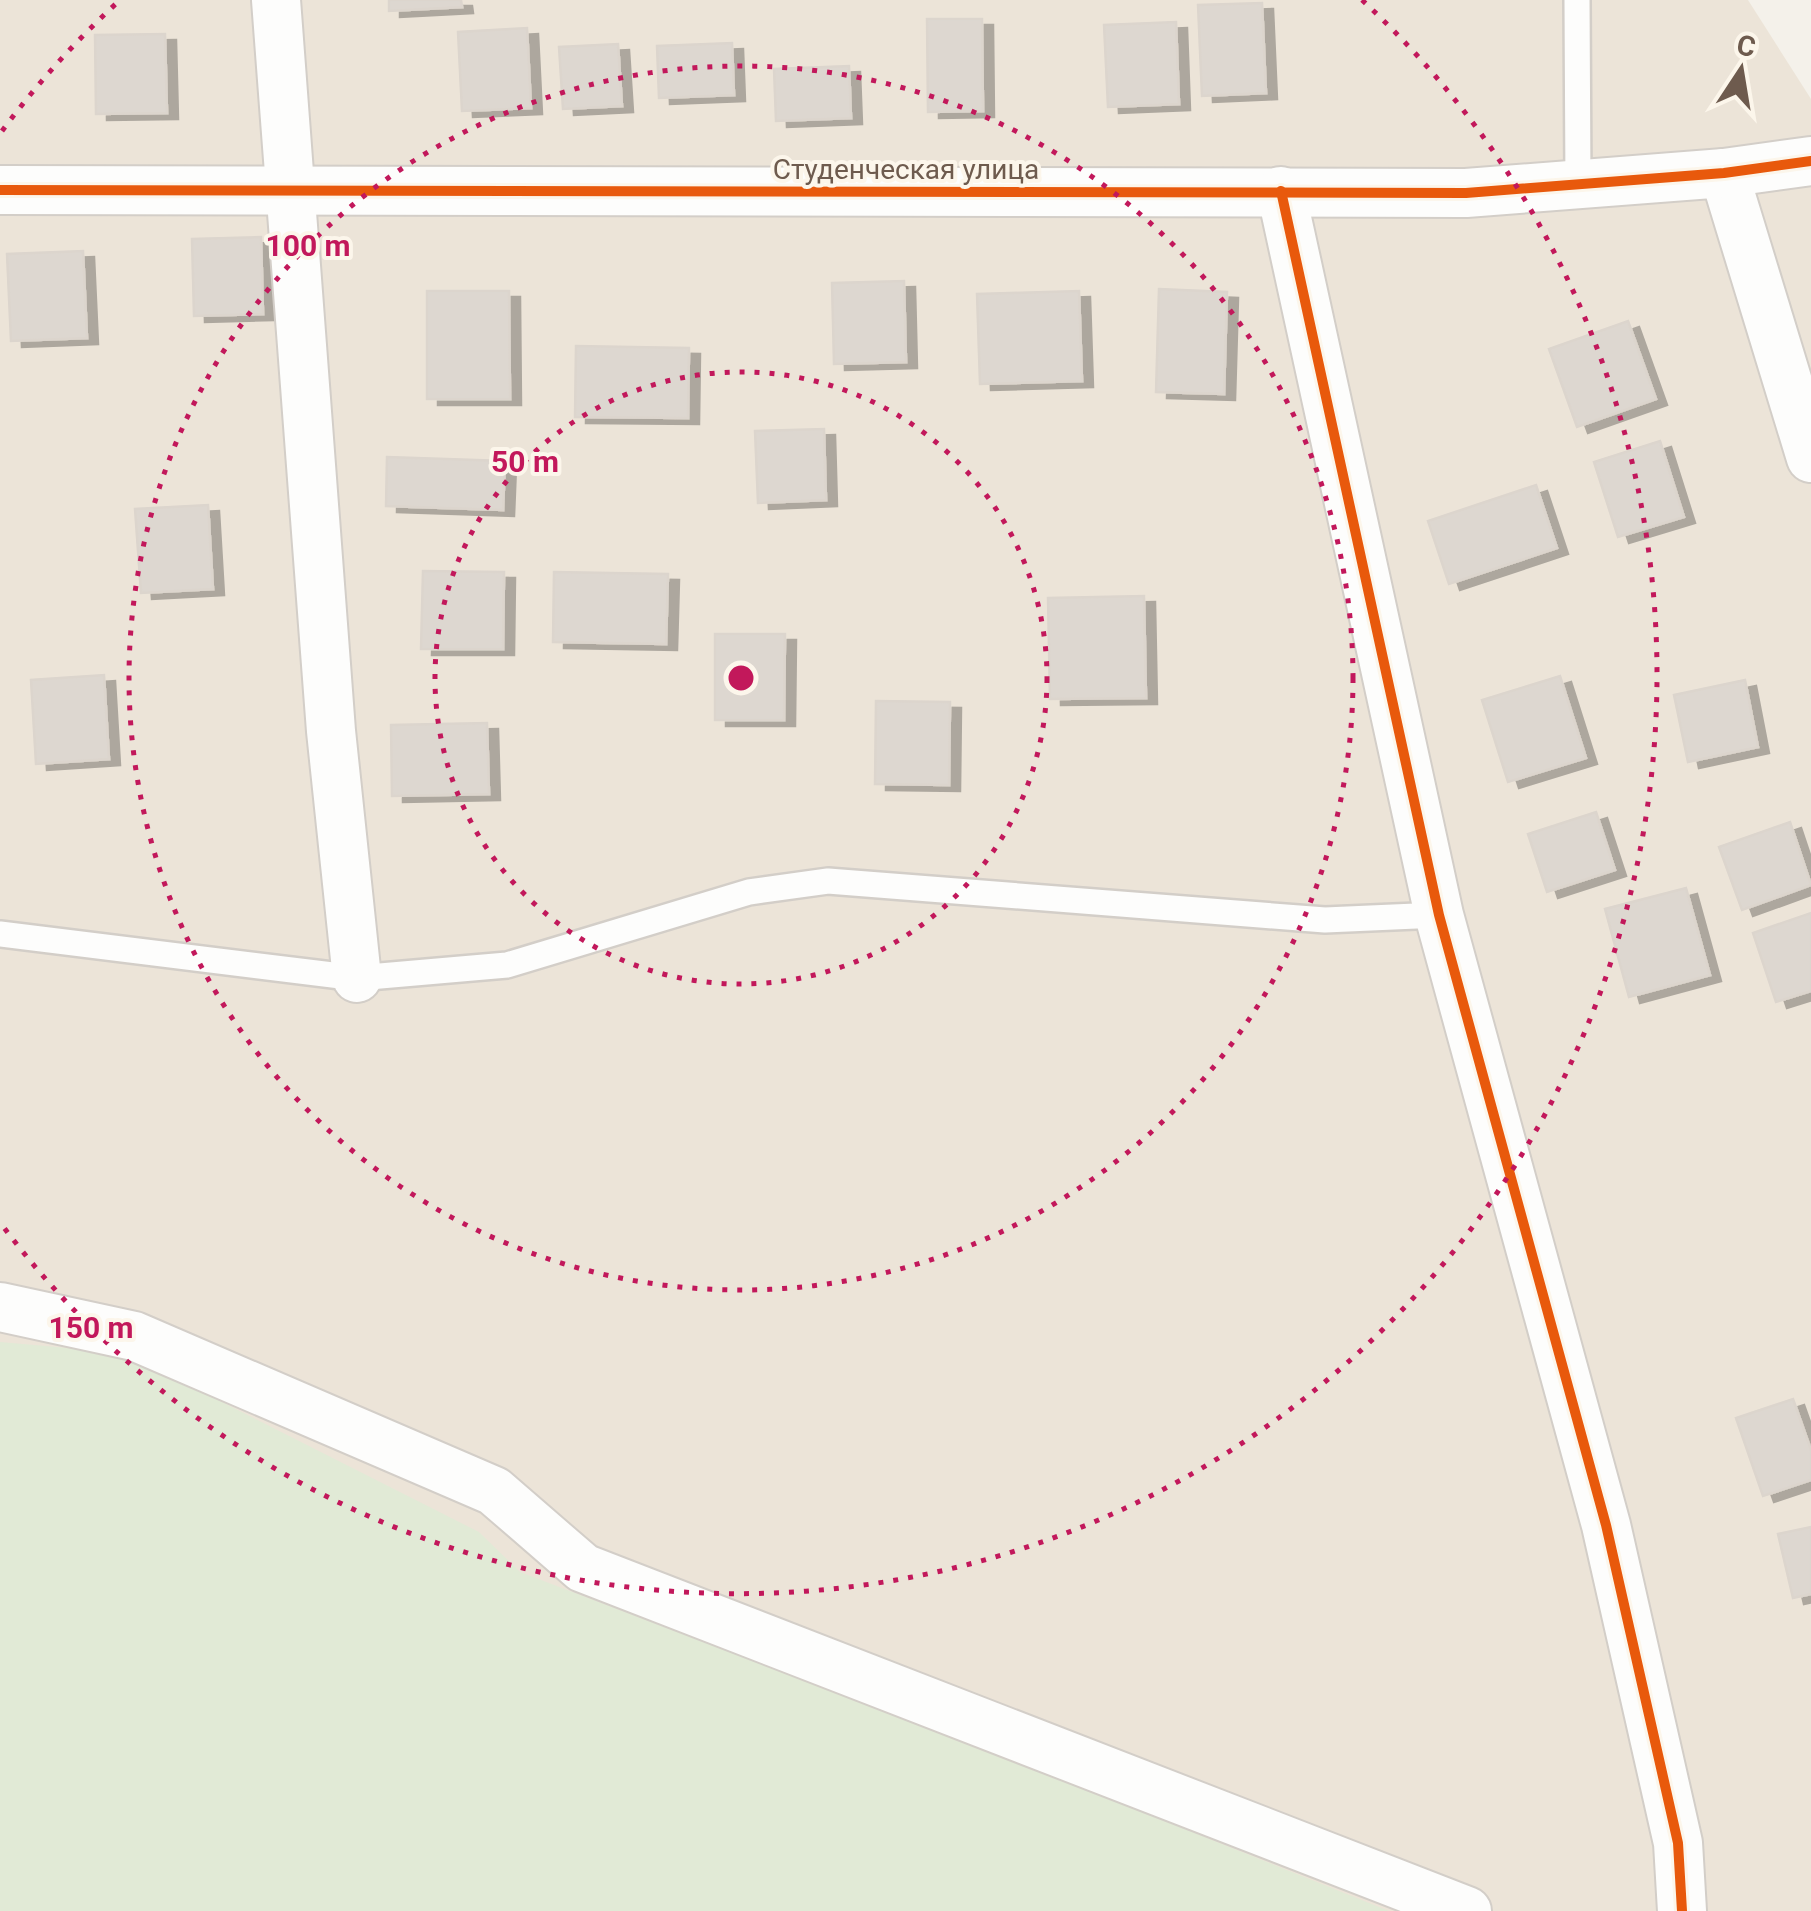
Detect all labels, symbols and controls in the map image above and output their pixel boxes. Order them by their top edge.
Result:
north arrow [1691,20,1791,120]
text: С [1734,28,1758,64]
street label: Студенческая улица [773,153,1039,186]
text: 100 m [265,228,351,263]
text: 50 m [491,444,559,479]
centre of rings [723,660,759,696]
text: 150 m [48,1310,134,1345]

